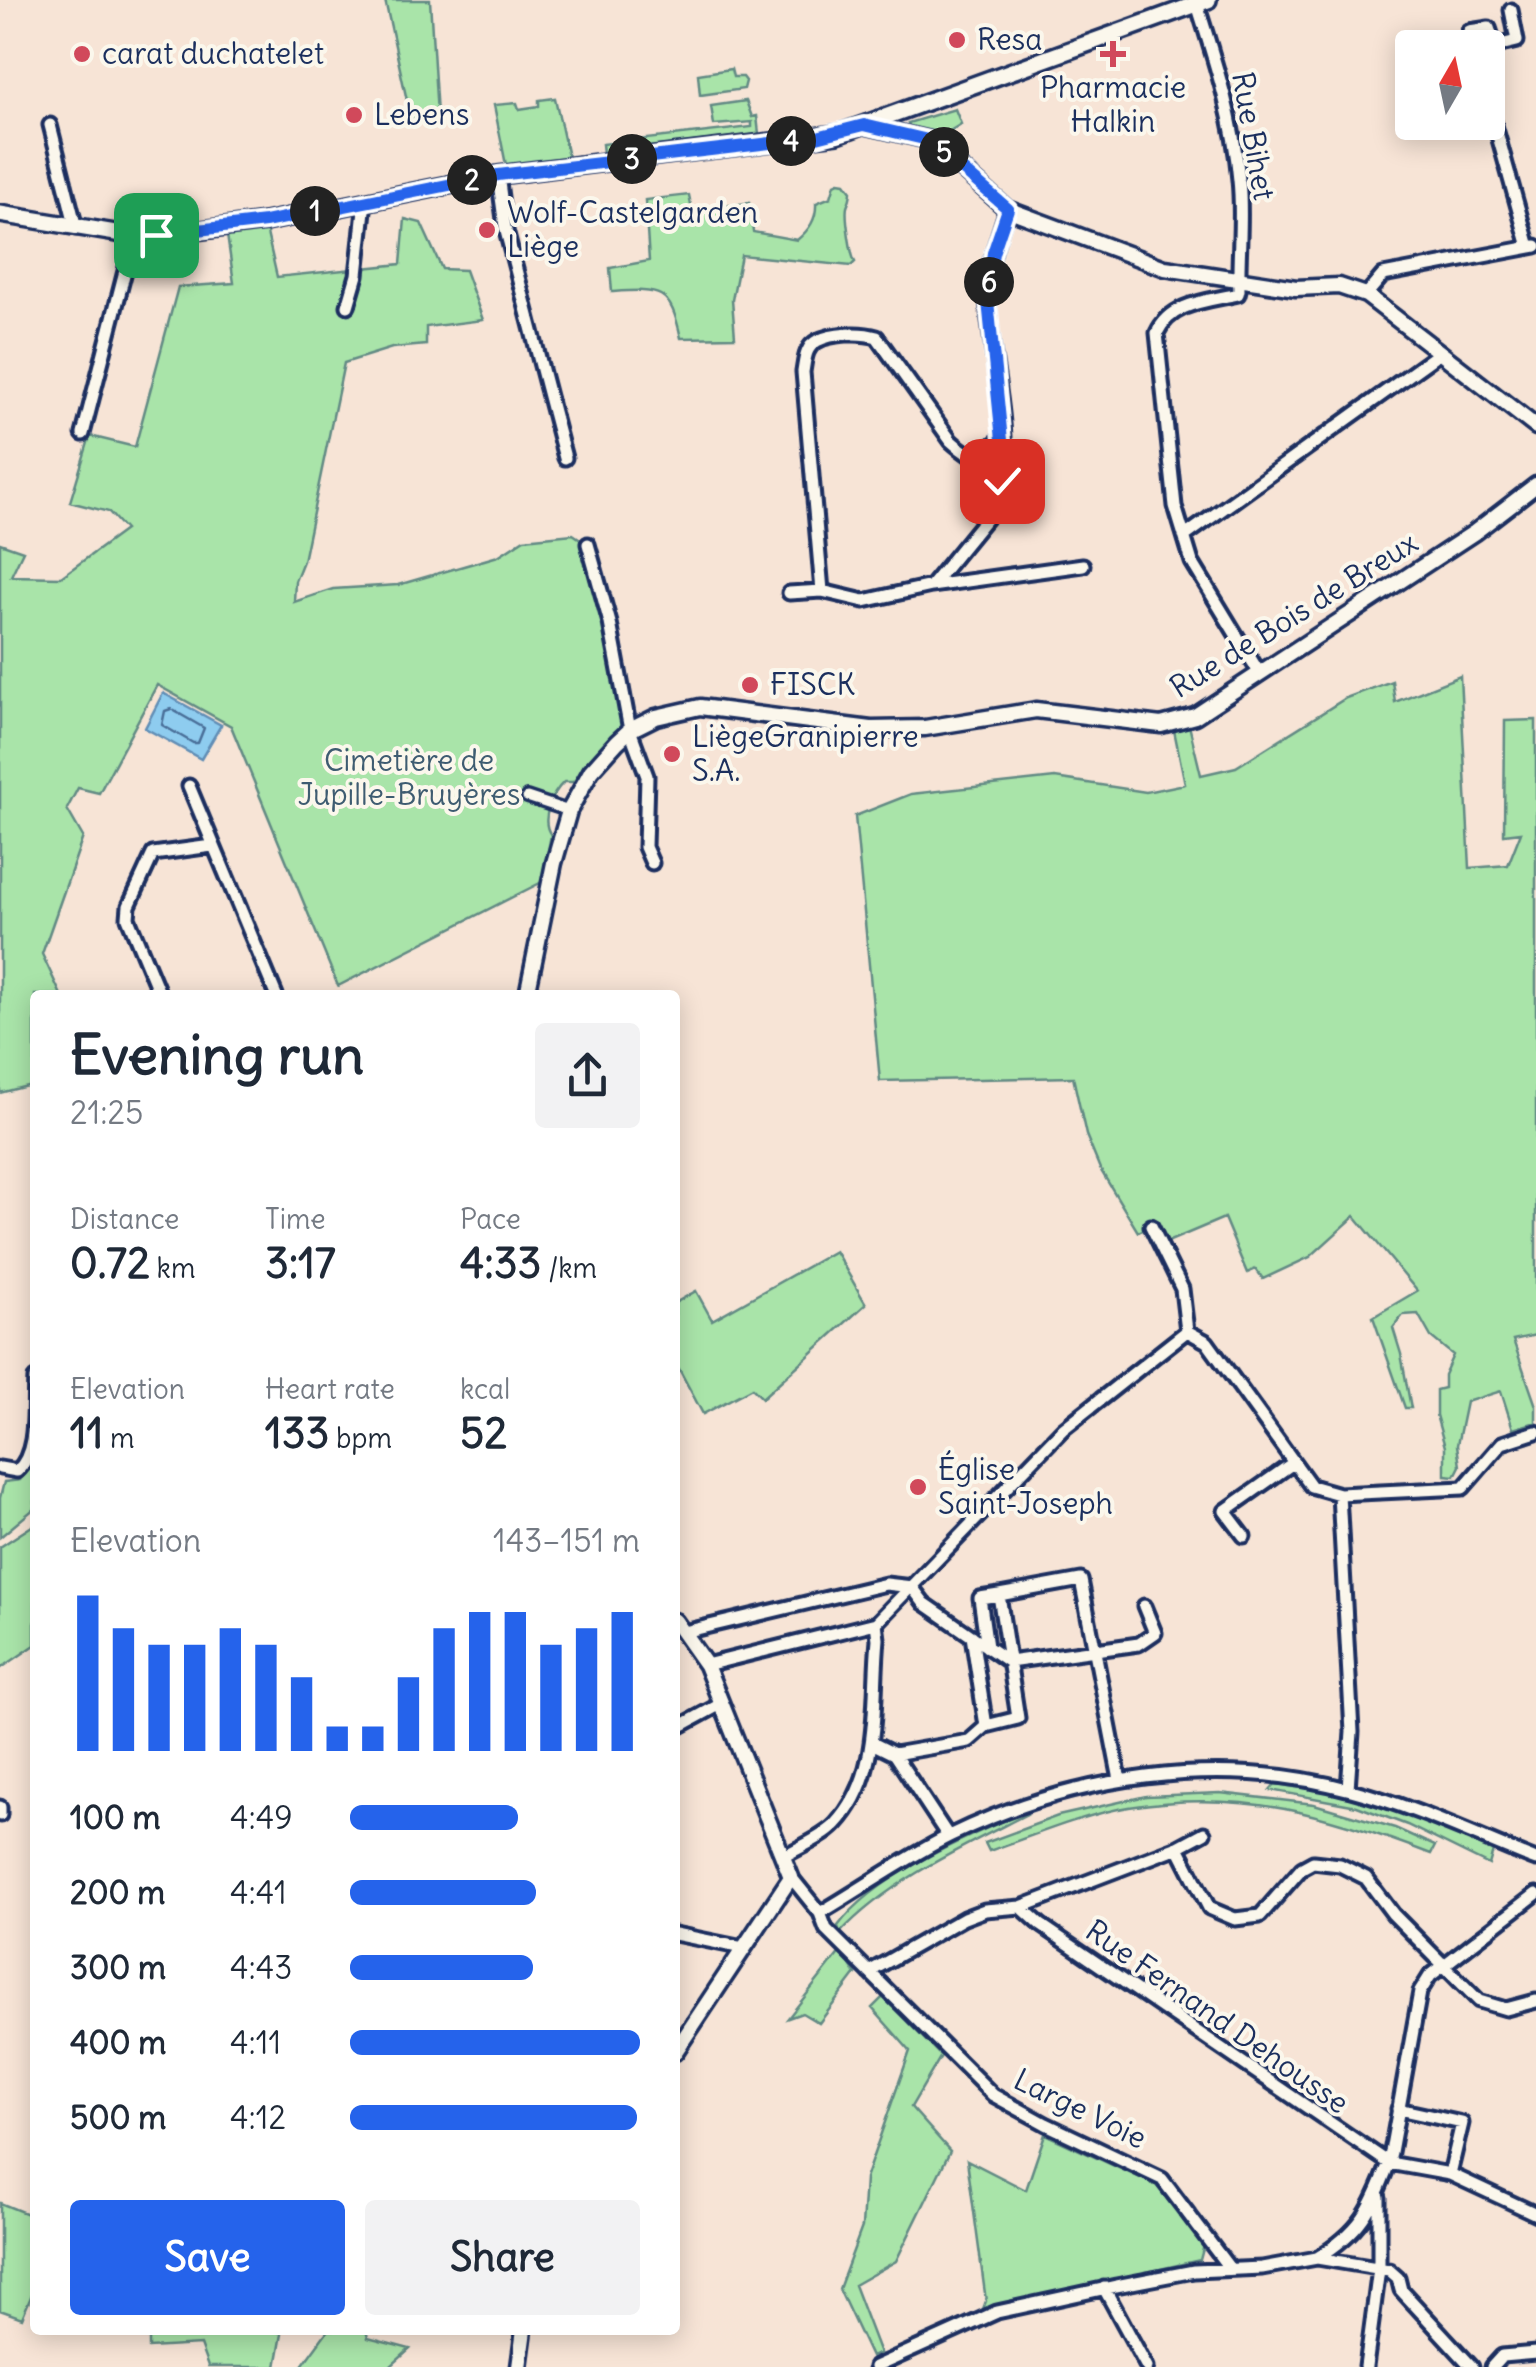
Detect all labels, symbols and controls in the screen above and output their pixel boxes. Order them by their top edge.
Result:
place label: Resa [977,20,1042,58]
marker: Resa [946,29,968,51]
north arrow [1395,30,1505,140]
map controls [1395,30,1505,140]
place label: carat duchatelet [102,34,324,72]
marker: carat duchatelet [71,43,93,65]
marker: Pharmacie Halkin [1102,43,1124,65]
place label: Pharmacie Halkin [1040,68,1186,140]
street label: Rue Bihet [1224,69,1284,203]
place label: Lebens [374,95,469,133]
marker: Lebens [343,104,365,126]
pin: 4 [766,116,816,166]
text: 4 [783,123,799,159]
pin: 5 [919,127,969,177]
pin: 3 [607,134,657,184]
text: 5 [936,134,952,170]
text: 3 [624,141,640,177]
pin: 2 [447,155,497,205]
text: 2 [464,162,480,198]
pin: 1 [290,186,340,236]
pin [114,193,199,278]
text: 1 [309,193,321,229]
place label: Wolf-Castelgarden Liège [507,193,758,265]
icon: arrive [129,208,184,263]
marker: Wolf-Castelgarden Liège [476,219,498,241]
pin: 6 [964,257,1014,307]
text: 6 [981,264,997,300]
pin [960,439,1045,524]
icon: check [975,454,1030,509]
street label: Rue de Bois de Breux [1163,522,1424,706]
place label: FISCK [770,665,855,703]
marker: FISCK [739,674,761,696]
place label: LiègeGranipierre S.A. [692,717,919,789]
park label: Cimetière de Jupille-Bruyères [298,741,520,813]
marker: LiègeGranipierre S.A. [661,743,683,765]
text: Evening run [70,1020,364,1089]
button: share [535,1023,640,1128]
text: 21:25 [70,1092,143,1133]
text: Distance [70,1201,179,1237]
text: Time [265,1201,326,1237]
text: Pace [460,1201,521,1237]
text: 0.72 [70,1237,150,1289]
text: 3:17 [265,1237,336,1289]
text: 4:33 [460,1237,541,1289]
text: km [150,1250,195,1286]
text: /km [541,1250,597,1286]
text: Elevation [70,1371,185,1407]
text: Heart rate [265,1371,395,1407]
text: kcal [460,1371,510,1407]
text: 11 [70,1407,103,1459]
text: 133 [265,1407,329,1459]
text: 52 [460,1407,507,1459]
text: m [103,1420,135,1456]
text: bpm [329,1420,392,1456]
place label: Église Saint-Joseph [938,1450,1113,1522]
marker: Église Saint-Joseph [907,1476,929,1498]
text: Elevation [70,1520,201,1561]
text: 143–151 m [493,1520,640,1561]
text: 100 m [70,1797,161,1838]
text: 4:49 [230,1797,293,1838]
text: 200 m [70,1872,165,1913]
text: 4:41 [230,1872,287,1913]
street label: Rue Fernand Dehousse [1079,1911,1356,2121]
text: 300 m [70,1947,166,1988]
text: 4:43 [230,1947,292,1988]
text: 400 m [70,2022,166,2063]
text: 4:11 [230,2022,281,2063]
street label: Large Voie [1008,2060,1153,2156]
text: 500 m [70,2097,166,2138]
text: 4:12 [230,2097,286,2138]
button: Save [70,2200,345,2315]
button: Share [365,2200,640,2315]

